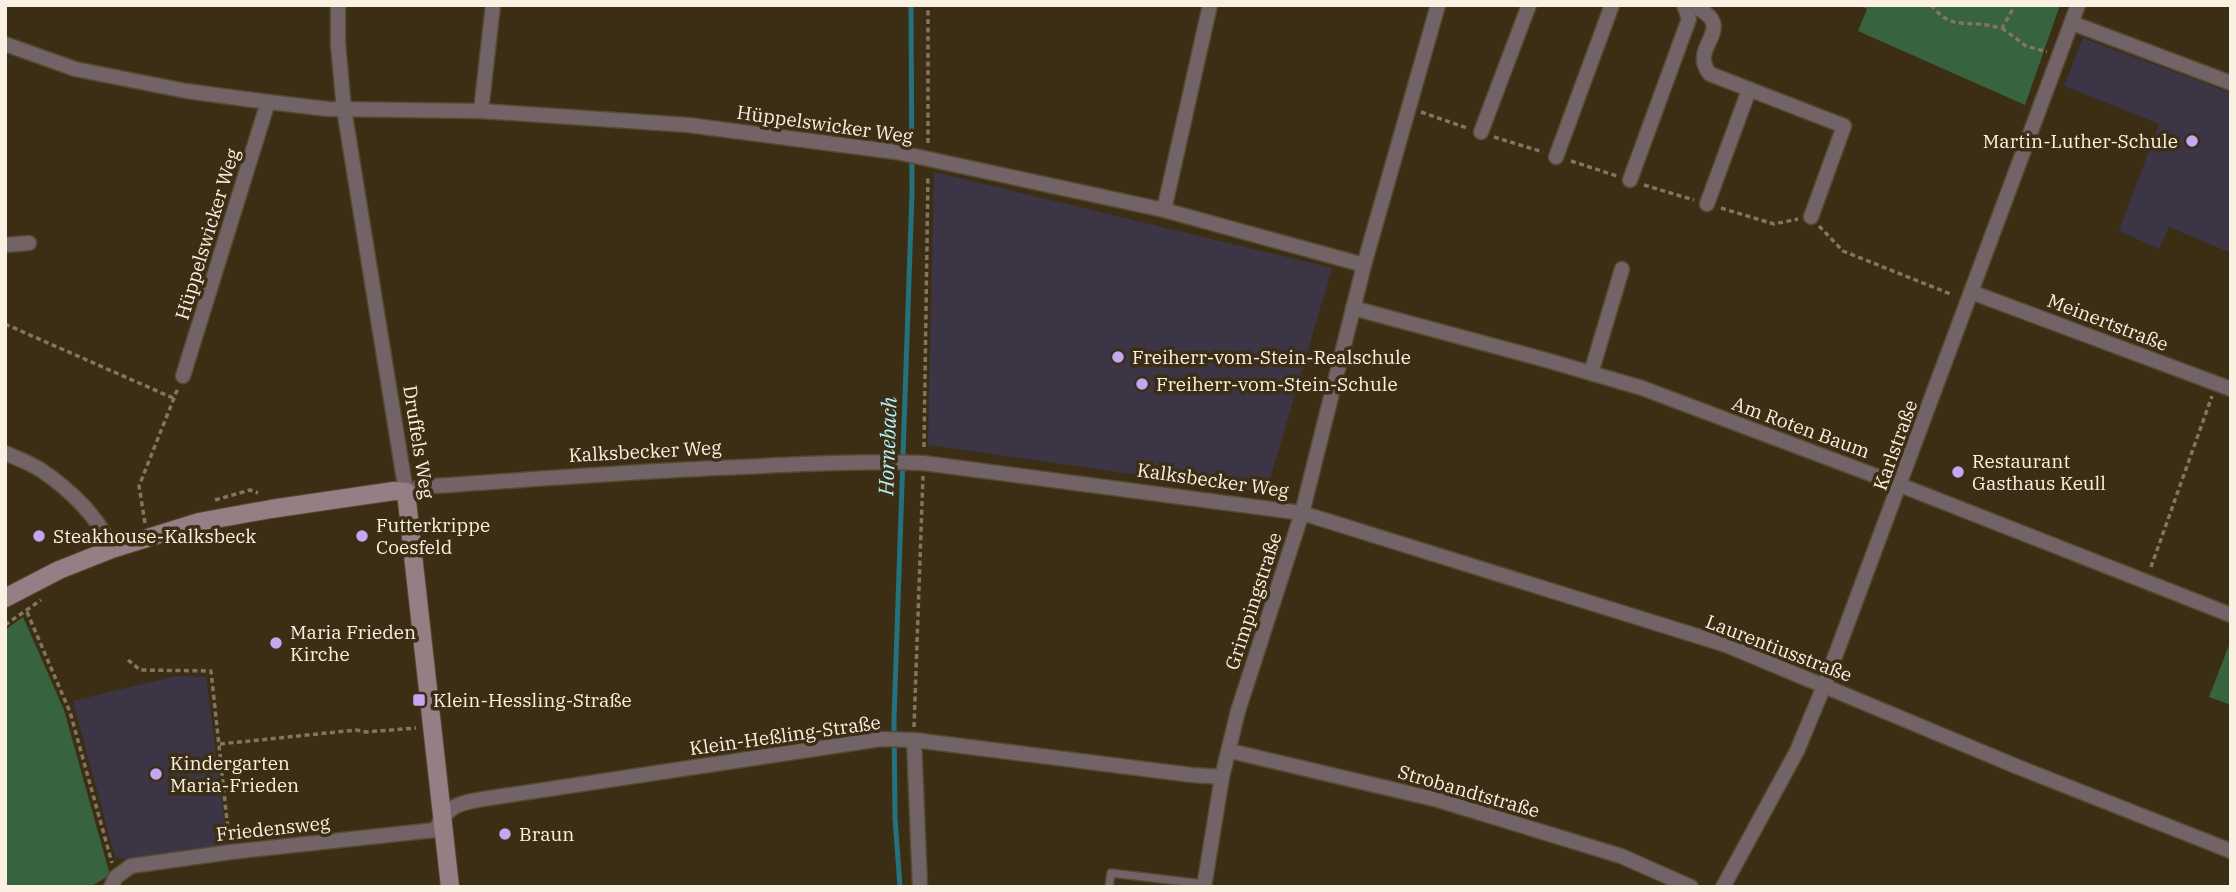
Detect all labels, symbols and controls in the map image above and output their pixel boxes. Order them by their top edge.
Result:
street label: Hüppelswicker Weg [735,100,915,148]
place label: Martin-Luther-Schule [1983,129,2178,153]
marker: Martin-Luther-Schule [2184,133,2200,149]
street label: Hüppelswicker Weg [170,145,245,322]
street label: Meinertstraße [2044,288,2172,356]
place label: Freiherr-vom-Stein-Realschule [1132,345,1411,369]
marker: Freiherr-vom-Stein-Realschule [1110,349,1126,365]
place label: Freiherr-vom-Stein-Schule [1156,372,1398,396]
marker: Freiherr-vom-Stein-Schule [1134,376,1150,392]
street label: Druffels Weg [398,384,440,501]
street label: Am Roten Baum [1729,391,1873,463]
water label: Hornebach [871,396,903,497]
street label: Karlstraße [1868,396,1922,494]
street label: Kalksbecker Weg [568,435,723,467]
place label: Restaurant Gasthaus Keull [1972,449,2106,495]
street label: Kalksbecker Weg [1136,457,1291,503]
marker: Restaurant Gasthaus Keull [1950,464,1966,480]
place label: Futterkrippe Coesfeld [376,513,490,559]
place label: Steakhouse-Kalksbeck [53,524,256,548]
marker: Steakhouse-Kalksbeck [31,528,47,544]
marker: Futterkrippe Coesfeld [354,528,370,544]
street label: Grimpingstraße [1219,529,1287,673]
street label: Laurentiusstraße [1702,609,1856,687]
place label: Maria Frieden Kirche [290,620,416,666]
marker: Maria Frieden Kirche [268,635,284,651]
place label: Klein-Hessling-Straße [433,688,632,712]
marker: Klein-Hessling-Straße [411,692,427,708]
street label: Klein-Heßling-Straße [688,710,882,760]
place label: Kindergarten Maria-Frieden [170,751,299,797]
street label: Strobandtstraße [1395,759,1543,823]
marker: Kindergarten Maria-Frieden [148,766,164,782]
street label: Friedensweg [215,810,332,846]
place label: Braun [519,822,574,846]
marker: Braun [497,826,513,842]

